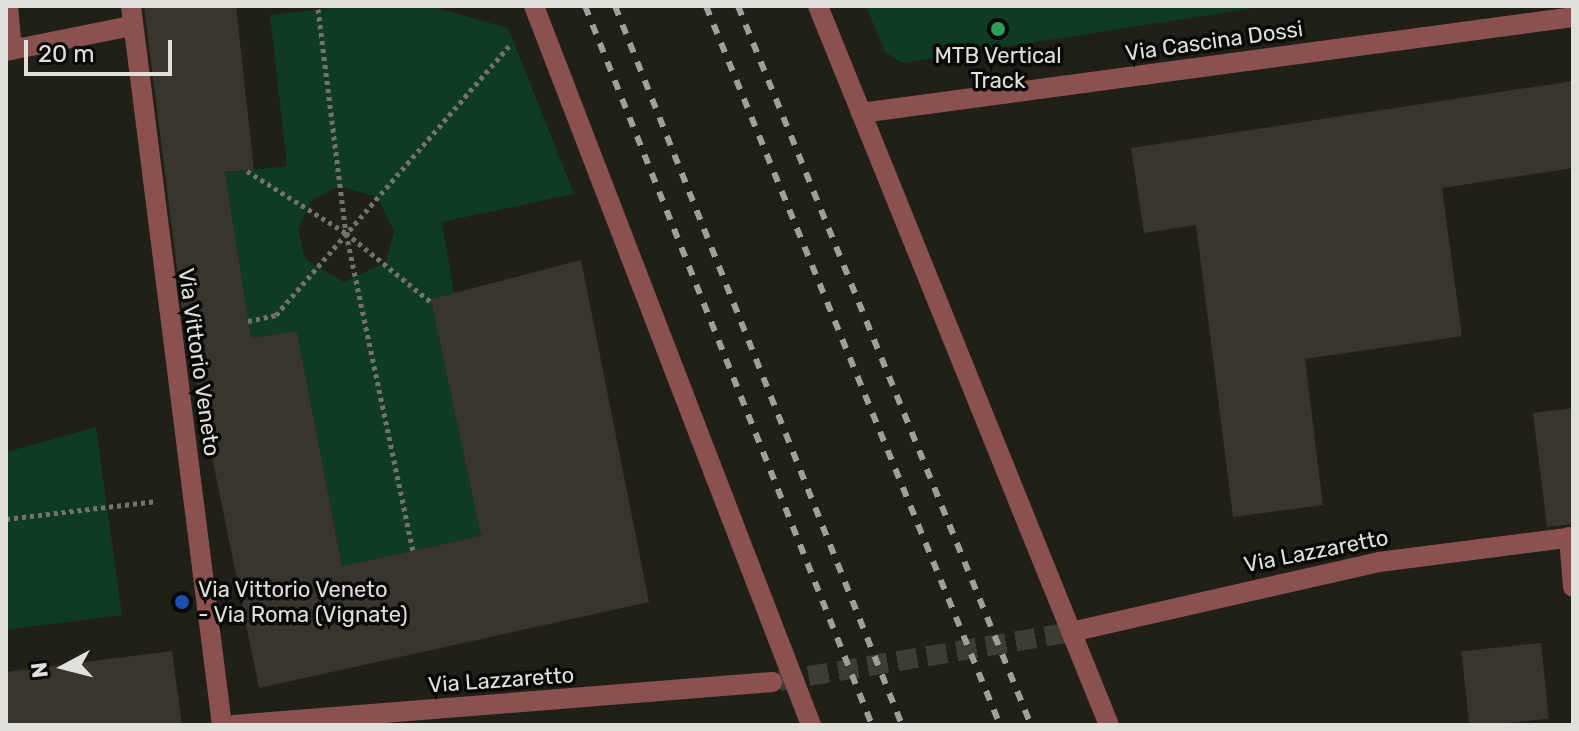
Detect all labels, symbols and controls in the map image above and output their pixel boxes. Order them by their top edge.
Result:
street label: Via Cascina Dossi [1123,15,1305,67]
marker: MTB Vertical Track [989,20,1007,38]
scale bar [28,24,176,74]
text: 20 m [38,40,95,68]
place label: MTB Vertical Track [934,42,1062,94]
street label: Via Vittorio Veneto [173,266,225,458]
street label: Via Lazzaretto [1242,524,1390,578]
place label: Via Vittorio Veneto - Via Roma (Vignate) [198,576,408,628]
marker: Via Vittorio Veneto - Via Roma (Vignate) [173,593,191,611]
north arrow [24,627,104,707]
text: N [25,660,54,679]
street label: Via Lazzaretto [427,662,575,698]

